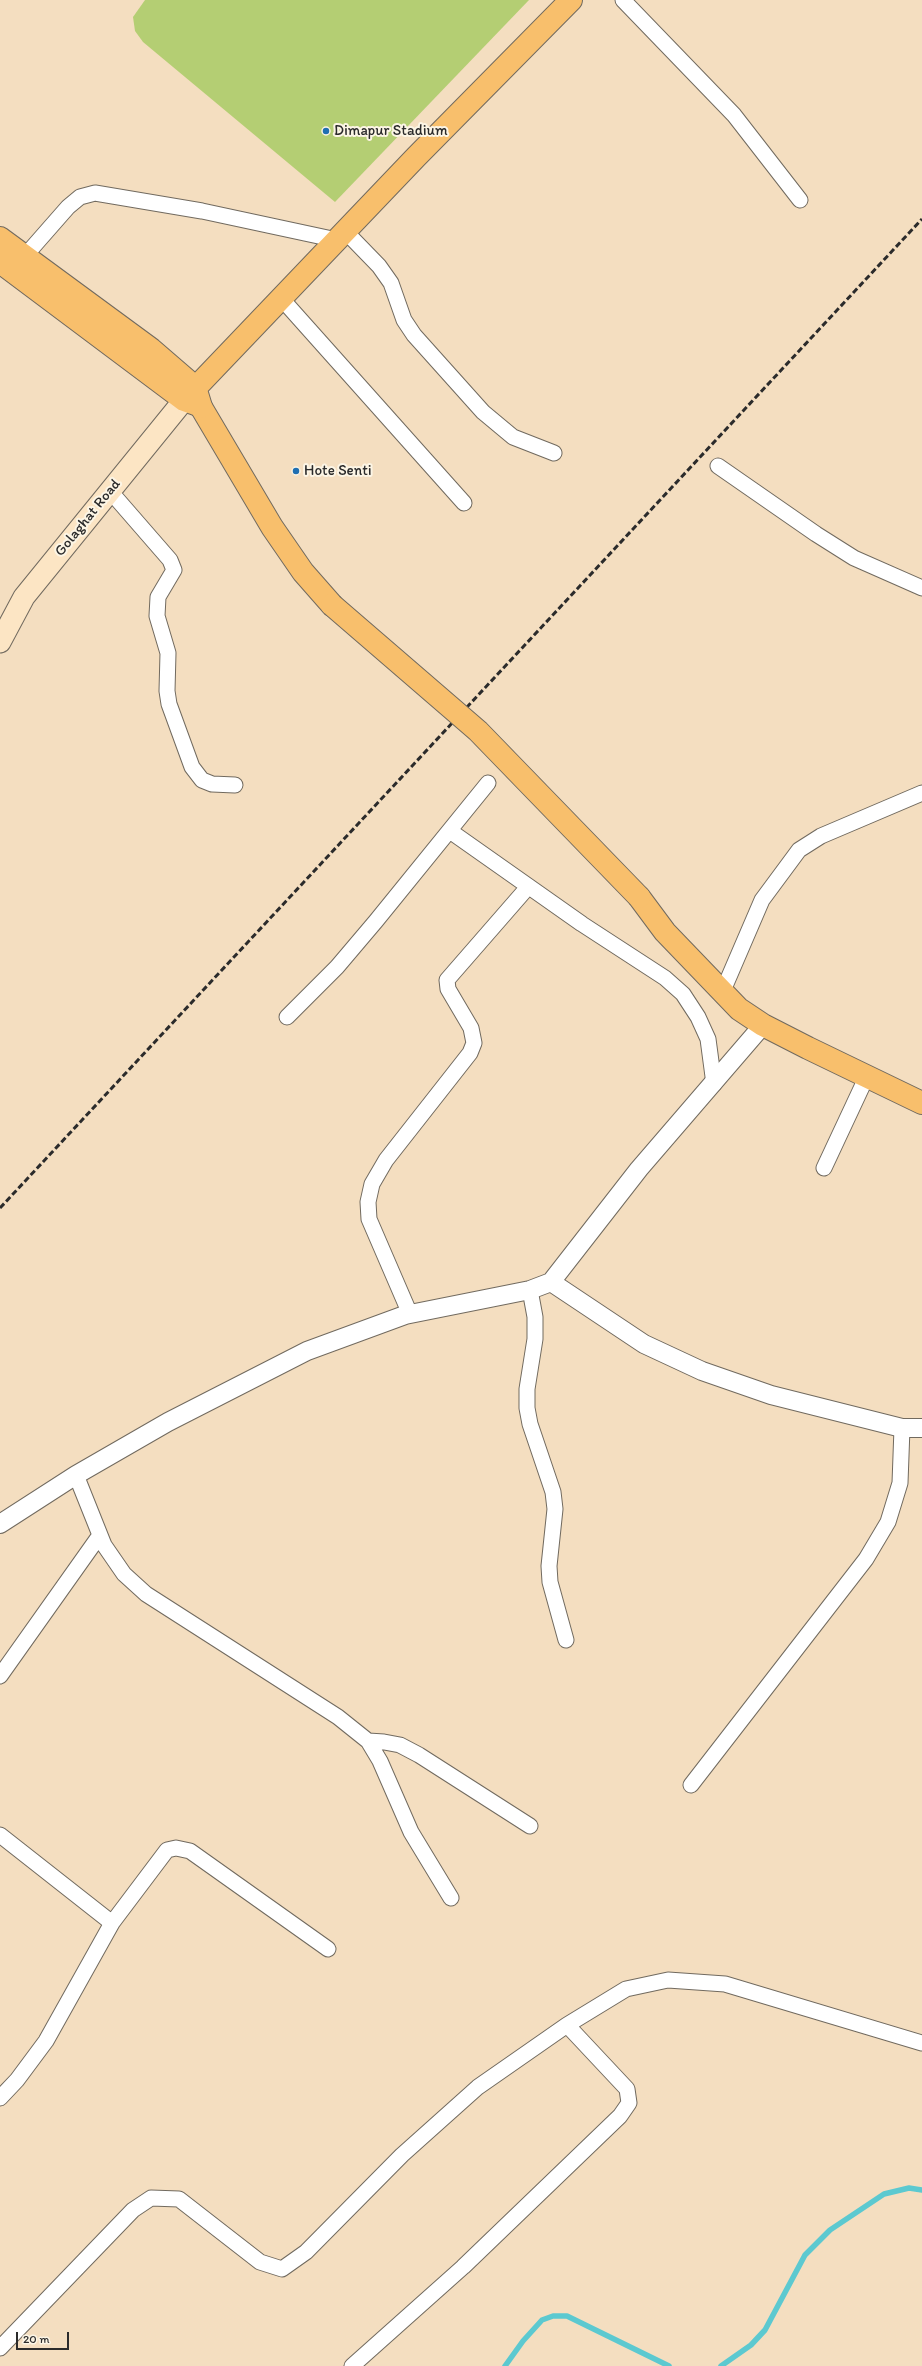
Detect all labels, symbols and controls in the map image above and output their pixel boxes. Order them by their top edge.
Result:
place label: Dimapur Stadium [334,122,448,140]
marker: Dimapur Stadium [321,126,331,136]
place label: Hote Senti [304,462,372,480]
marker: Hote Senti [291,466,301,476]
street label: Golaghat Road [51,476,125,560]
scale bar [18,2324,71,2350]
text: 20 m [23,2332,50,2346]

